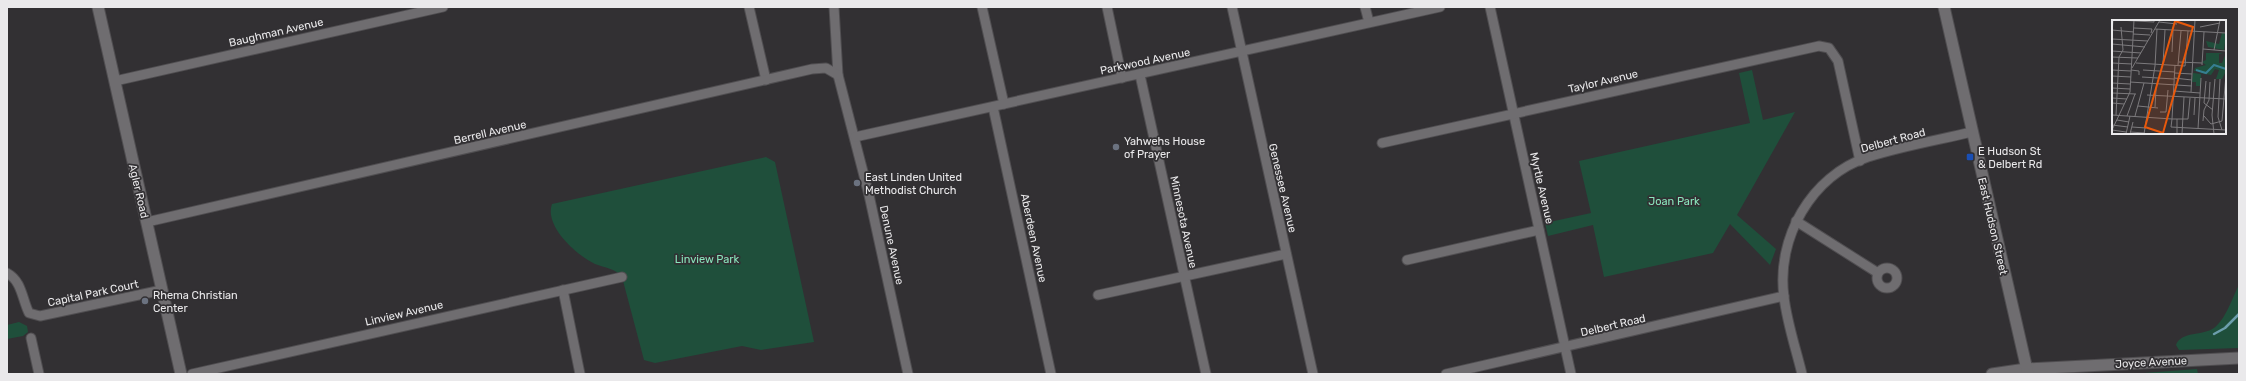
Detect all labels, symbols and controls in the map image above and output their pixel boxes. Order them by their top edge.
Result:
street label: Baughman Avenue [228,15,325,50]
inset map [2112,20,2226,134]
street label: Parkwood Avenue [1099,46,1191,77]
street label: Taylor Avenue [1567,67,1639,96]
street label: Berrell Avenue [452,118,528,147]
street label: Delbert Road [1859,126,1927,155]
place label: Yahwehs House of Prayer [1124,135,1205,161]
marker: Yahwehs House of Prayer [1111,142,1121,152]
street label: Genessee Avenue [1266,142,1299,234]
place label: E Hudson St & Delbert Rd [1978,145,2042,171]
street label: Myrtle Avenue [1527,151,1556,225]
marker: E Hudson St & Delbert Rd [1965,152,1975,162]
street label: Agler Road [126,163,151,220]
place label: East Linden United Methodist Church [865,171,962,197]
street label: Minnesota Avenue [1167,175,1200,269]
street label: East Hudson Street [1975,176,2010,277]
marker: East Linden United Methodist Church [852,178,862,188]
street label: Aberdeen Avenue [1018,192,1049,284]
park label: Joan Park [1648,195,1700,208]
street label: Denune Avenue [877,204,906,286]
park label: Linview Park [675,253,739,266]
street label: Capital Park Court [46,277,140,309]
place label: Rhema Christian Center [153,289,238,315]
marker: Rhema Christian Center [140,296,150,306]
street label: Linview Avenue [364,298,444,329]
street label: Delbert Road [1579,312,1647,339]
street label: Joyce Avenue [2115,354,2187,371]

